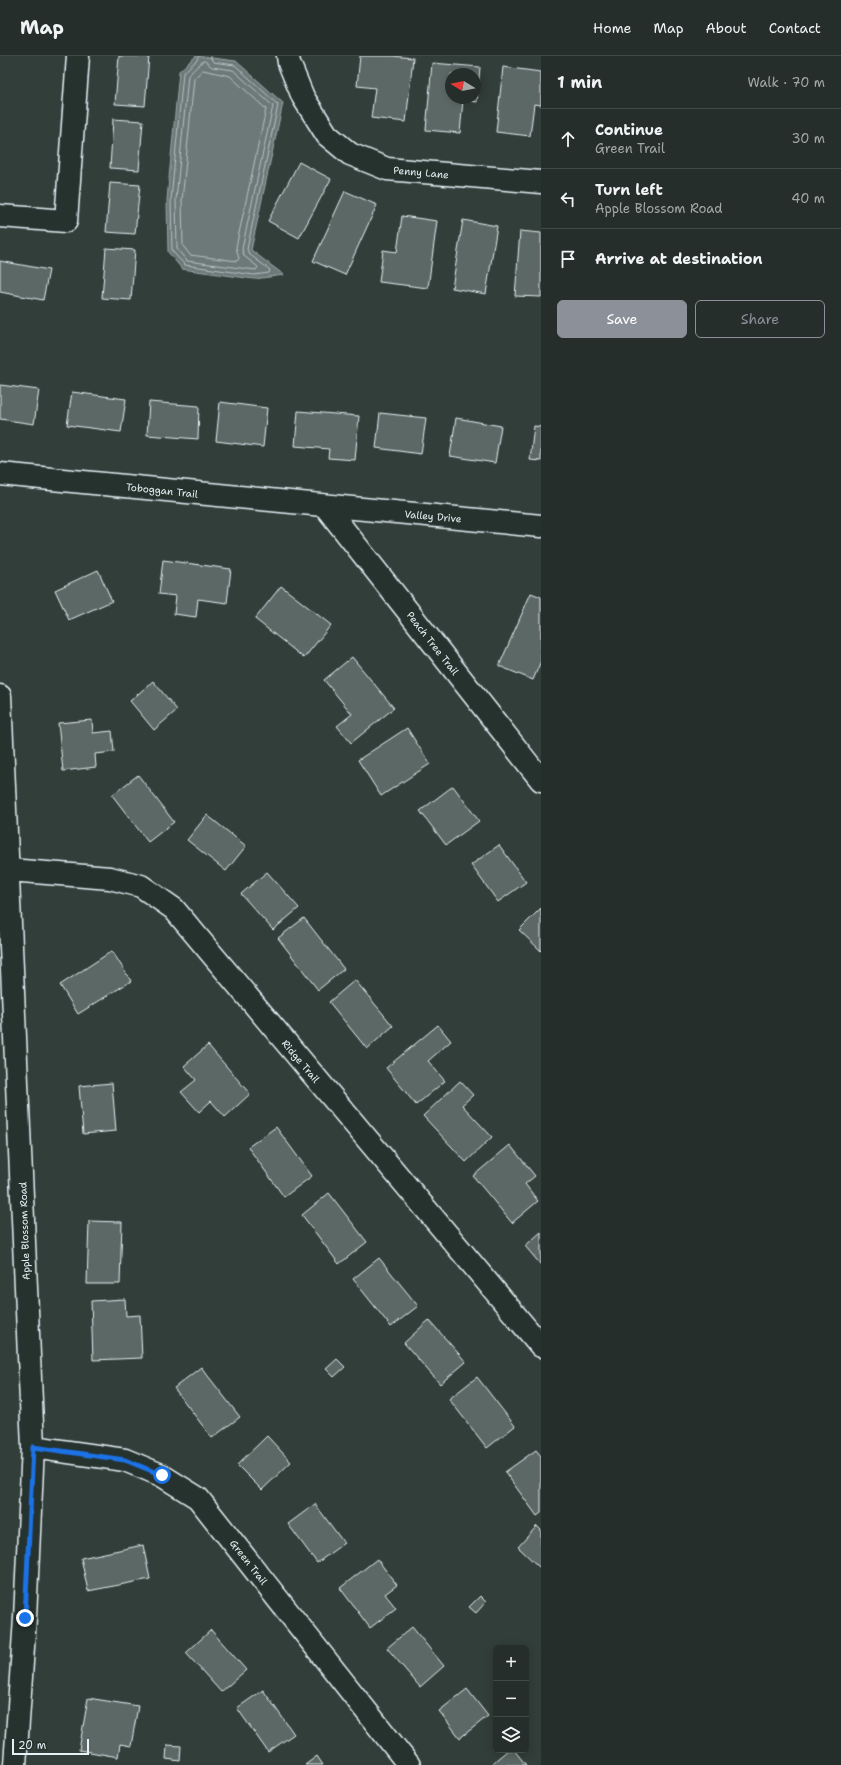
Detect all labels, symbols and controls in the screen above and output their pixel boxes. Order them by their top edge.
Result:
text: Map [20,15,64,40]
text: Home [593,19,632,37]
text: Map [654,19,684,37]
text: About [706,19,747,37]
text: Contact [769,19,821,37]
north arrow [445,68,481,104]
text: 1 min [557,71,602,93]
text: Walk · 70 m [748,74,825,91]
text: Continue [595,120,663,140]
icon: ahead [557,128,579,150]
text: 30 m [791,130,825,147]
text: Green Trail [595,140,665,157]
street label: Penny Lane [393,164,450,181]
text: Turn left [595,180,663,200]
icon: left [557,188,579,210]
text: 40 m [791,190,825,207]
text: Apple Blossom Road [595,200,723,217]
icon: arrive [557,248,579,270]
text: Arrive at destination [595,249,763,269]
button: Save [557,300,687,338]
button: Share [695,300,825,338]
street label: Toboggan Trail [125,480,199,501]
street label: Valley Drive [404,508,462,525]
street label: Peach Tree Trail [404,609,461,678]
street label: Ridge Trail [279,1037,322,1086]
street label: Apple Blossom Road [16,1181,33,1280]
route start [153,1466,171,1484]
street label: Green Trail [227,1537,270,1587]
route end [16,1609,34,1627]
map controls [493,1645,529,1753]
button: + [493,1645,529,1681]
button: − [493,1681,529,1717]
button: layers [493,1717,529,1753]
scale bar [12,1737,89,1756]
text: 20 m [18,1738,46,1753]

